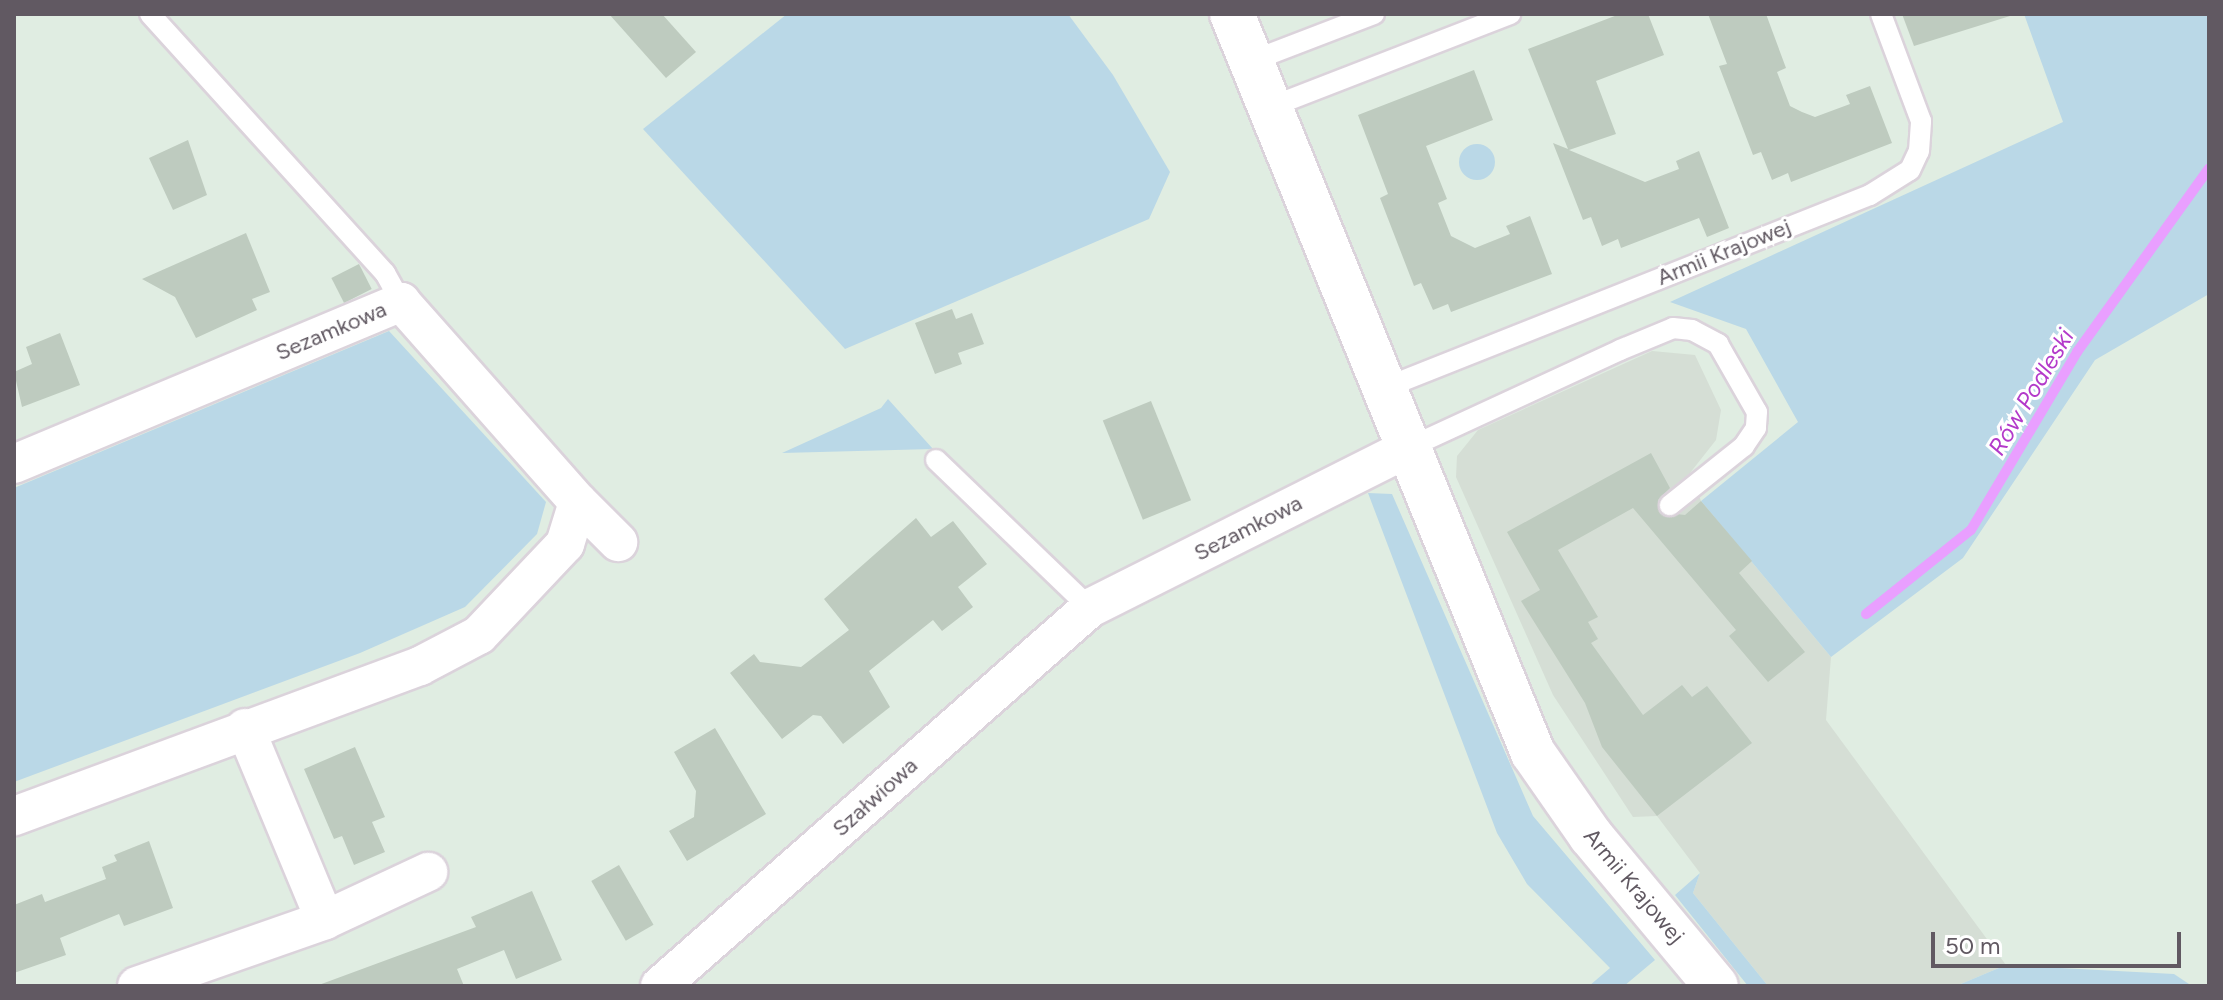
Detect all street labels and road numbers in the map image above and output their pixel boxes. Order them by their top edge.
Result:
street label: Armii Krajowej [1653,213,1795,291]
street label: Sezamkowa [272,296,390,366]
street label: Sezamkowa [1190,490,1306,566]
street label: Szałwiowa [827,752,923,842]
street label: Armii Krajowej [1578,823,1690,949]

